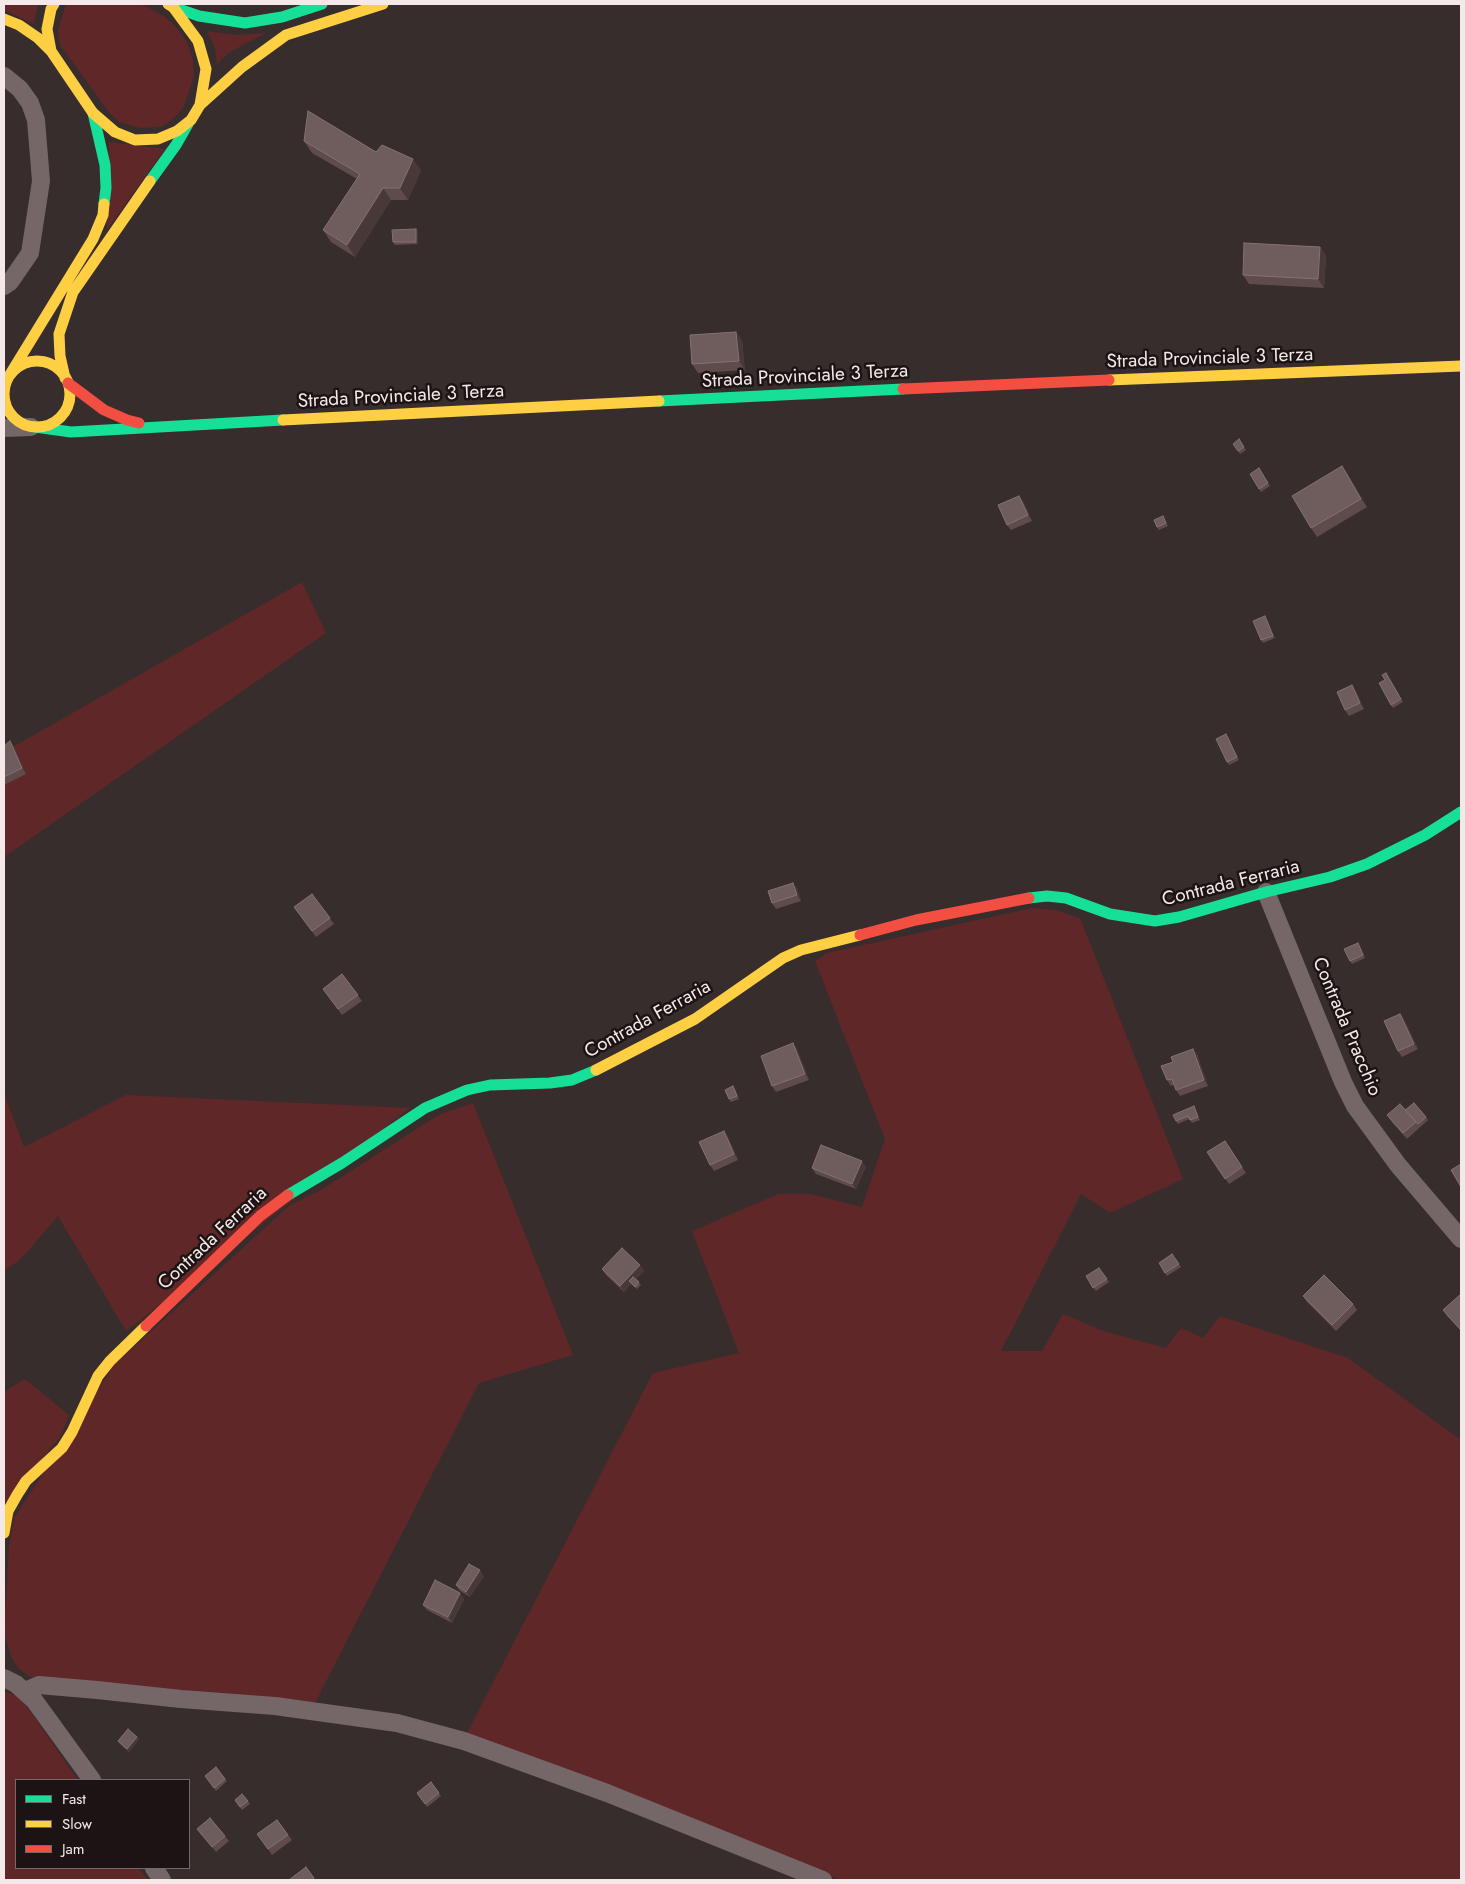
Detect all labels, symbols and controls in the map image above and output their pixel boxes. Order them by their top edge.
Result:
street label: Strada Provinciale 3 Terza [1106,344,1314,374]
street label: Strada Provinciale 3 Terza [701,360,909,394]
street label: Strada Provinciale 3 Terza [297,380,505,414]
street label: Contrada Ferraria [1160,856,1302,912]
street label: Contrada Pracchio [1307,954,1385,1100]
street label: Contrada Ferraria [581,976,715,1064]
street label: Contrada Ferraria [154,1183,272,1295]
legend [15,1779,190,1869]
text: Fast [62,1788,86,1810]
text: Slow [62,1813,92,1835]
text: Jam [62,1838,85,1860]

